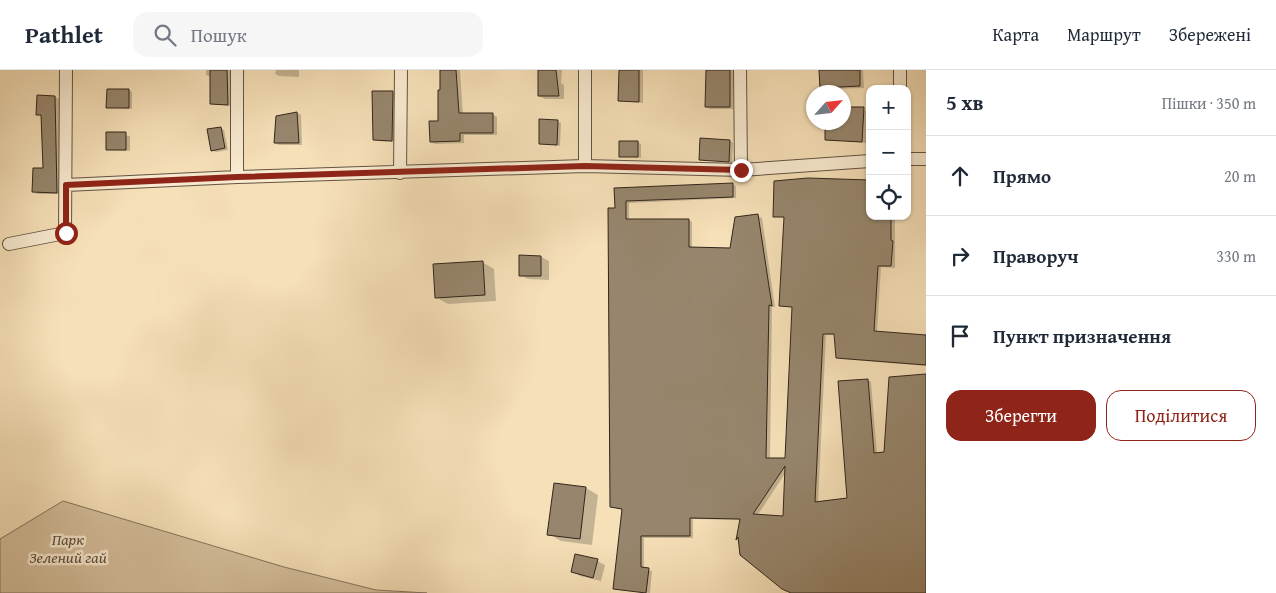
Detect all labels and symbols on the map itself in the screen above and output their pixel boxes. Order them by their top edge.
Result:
north arrow [806,85,851,130]
route end [730,159,753,182]
route start [55,222,78,245]
park label: Парк Зелений гай [29,527,107,569]

